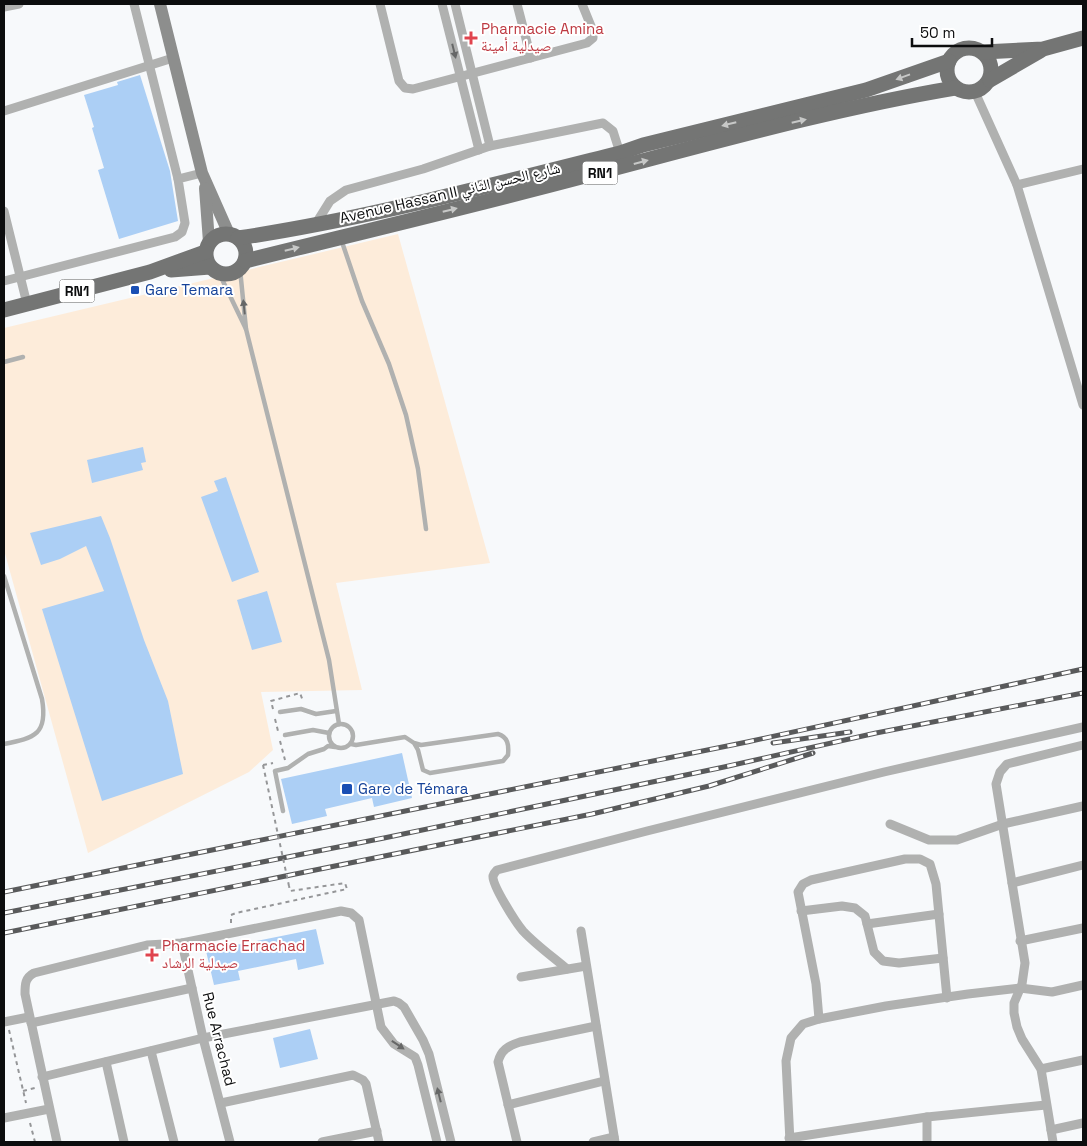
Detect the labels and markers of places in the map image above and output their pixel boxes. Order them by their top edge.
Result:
place label: Pharmacie Amina صيدلية أمينة [481,19,604,55]
marker: Pharmacie Amina صيدلية أمينة [465,32,477,44]
place label: Gare Temara [145,280,233,299]
marker: Gare Temara [129,284,141,296]
place label: Gare de Témara [358,779,469,798]
marker: Gare de Témara [340,782,354,796]
place label: Pharmacie Errachad صيدلية الرشاد [162,936,305,972]
marker: Pharmacie Errachad صيدلية الرشاد [146,949,158,961]

